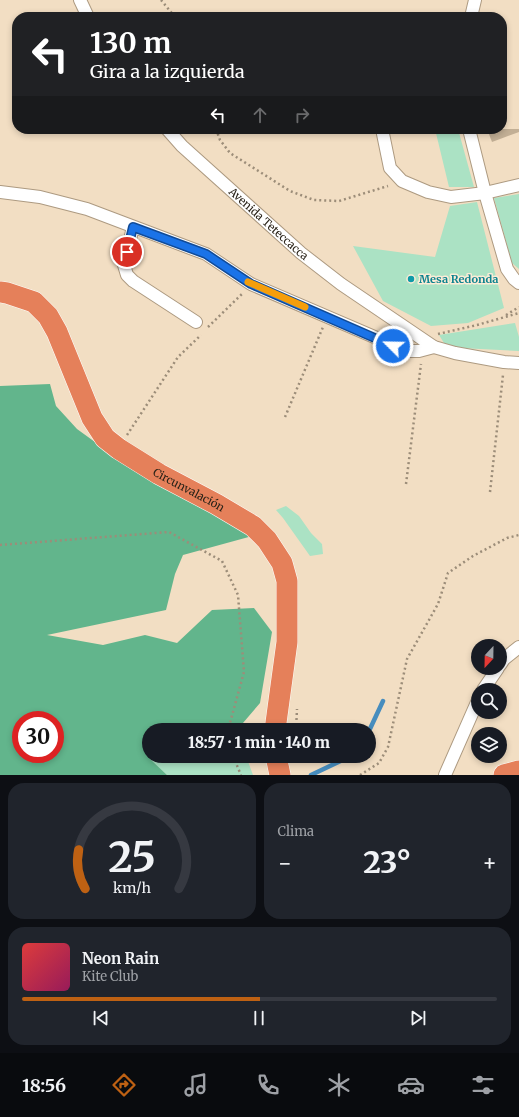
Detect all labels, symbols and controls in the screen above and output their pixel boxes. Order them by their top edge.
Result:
text: 130 m [90,25,172,61]
icon: left [24,28,76,80]
text: Gira a la izquierda [90,60,245,83]
icon: left [207,104,229,126]
icon: ahead [249,104,271,126]
icon: right [291,104,313,126]
street label: Avenida Teteccacca [225,184,311,263]
pin [110,235,144,269]
icon: arrive [116,241,138,263]
place label: Mesa Redonda [419,272,498,286]
marker: Mesa Redonda [406,274,416,284]
position arrow [372,325,414,367]
street label: Circunvalación [150,465,228,515]
north arrow [471,639,507,675]
map controls [471,639,507,763]
button: search [471,683,507,719]
speed limit sign: 30 [12,711,64,763]
button: layers [471,727,507,763]
text: 18:57 · 1 min · 140 m [188,733,330,752]
text: Clima [278,823,314,840]
text: 25 [108,831,156,883]
text: 23° [363,843,411,881]
text: − [278,849,292,877]
text: + [482,849,497,877]
text: km/h [113,879,151,897]
text: Neon Rain [82,949,159,968]
text: Kite Club [82,968,138,985]
icon: previous [90,1007,112,1029]
icon: pause [248,1007,270,1029]
icon: next [407,1007,429,1029]
icon: directions [110,1071,138,1099]
icon: music [182,1071,210,1099]
icon: phone [254,1071,282,1099]
icon: climate [325,1071,353,1099]
icon: car [397,1071,425,1099]
icon: filters [469,1071,497,1099]
text: 18:56 [22,1074,66,1097]

